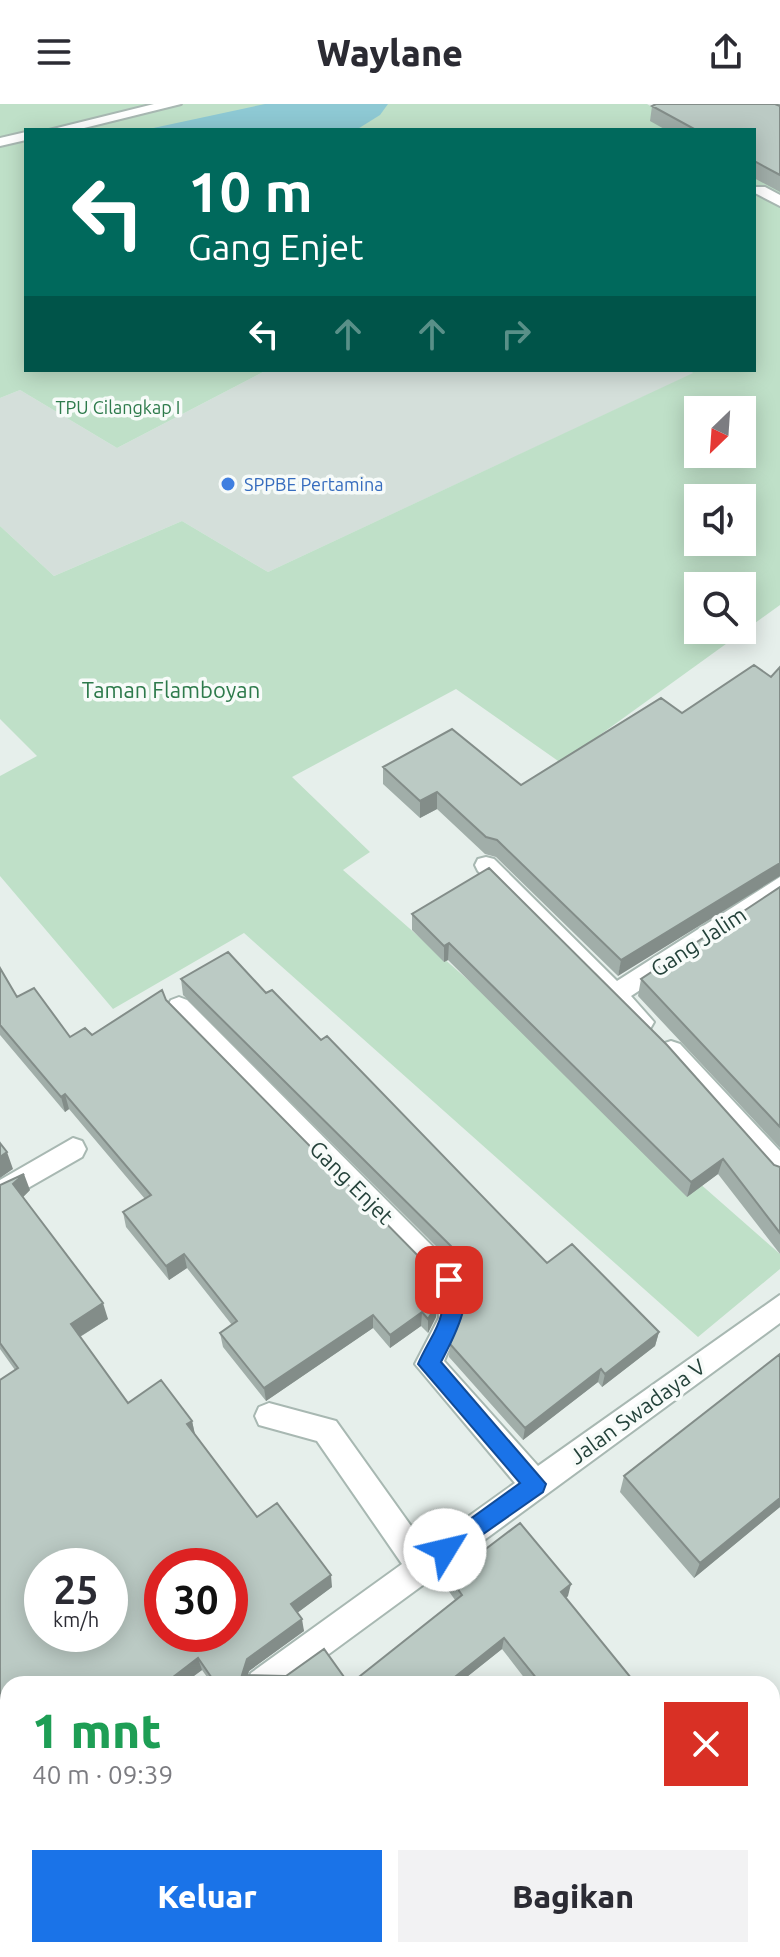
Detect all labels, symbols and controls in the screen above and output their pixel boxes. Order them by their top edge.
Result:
icon: menu [32,30,76,74]
icon: share [704,30,748,74]
text: Waylane [317,32,463,73]
icon: left [56,160,160,264]
text: 10 m [188,160,313,223]
text: Gang Enjet [188,226,363,267]
icon: left [242,312,286,356]
icon: ahead [326,312,370,356]
icon: ahead [410,312,454,356]
icon: right [494,312,538,356]
north arrow [684,396,756,468]
map controls [684,396,756,644]
park label: TPU Cilangkap I [56,397,180,417]
place label: SPPBE Pertamina [244,474,384,494]
marker: SPPBE Pertamina [219,475,237,493]
button: sound [684,484,756,556]
button: search [684,572,756,644]
park label: Taman Flamboyan [82,677,260,702]
street label: Gang Jalim [646,901,750,981]
street label: Gang Enjet [305,1135,399,1229]
pin [415,1246,483,1314]
icon: arrive [427,1258,471,1302]
street label: Jalan Swadaya V [564,1353,710,1469]
position arrow [403,1508,487,1592]
speed limit sign: 30 [144,1548,248,1652]
text: 25 [53,1567,99,1612]
text: km/h [53,1608,99,1631]
button: close [664,1702,748,1786]
text: 1 mnt [32,1703,162,1757]
text: 40 m · 09:39 [32,1760,173,1789]
button: Keluar [32,1850,382,1942]
button: Bagikan [398,1850,748,1942]

